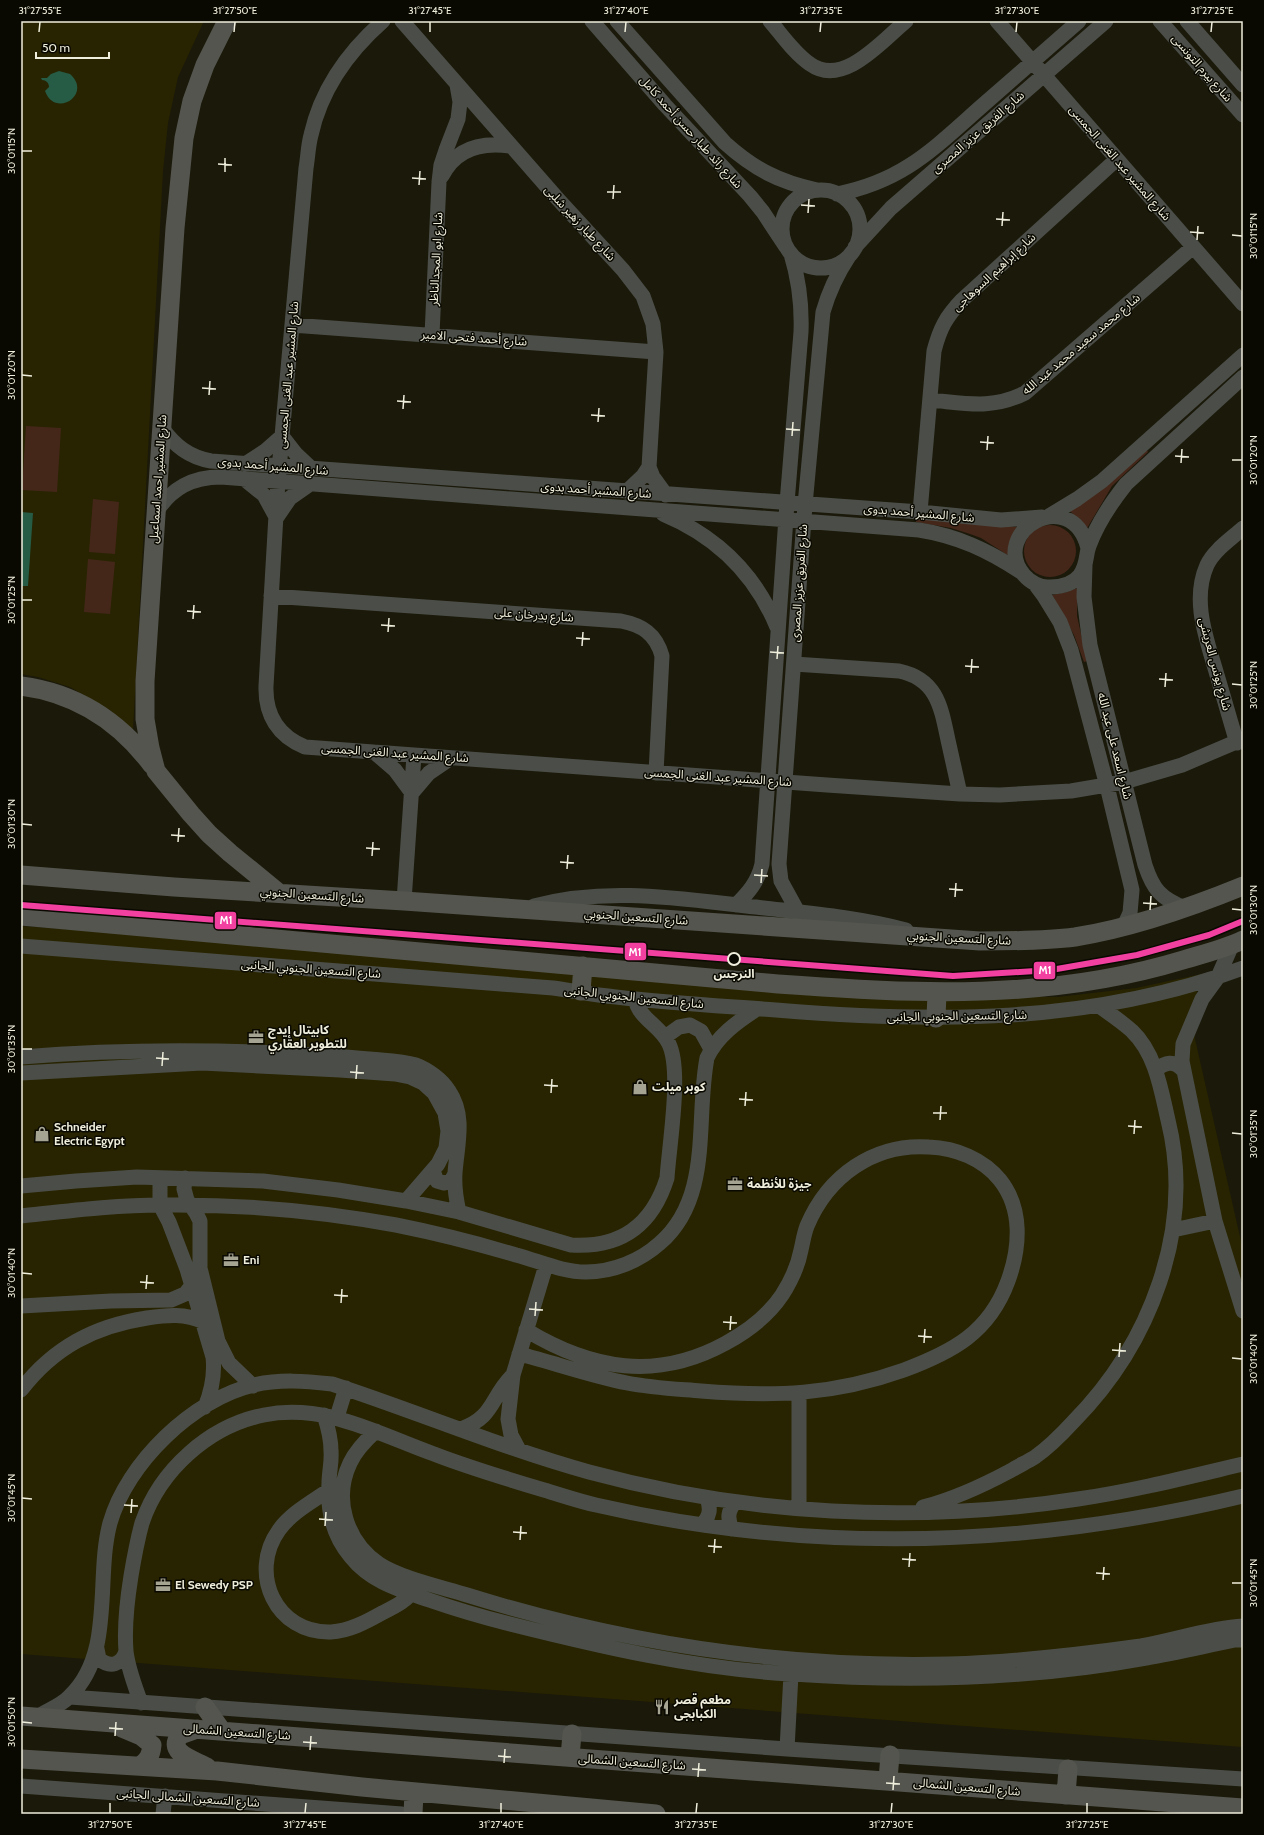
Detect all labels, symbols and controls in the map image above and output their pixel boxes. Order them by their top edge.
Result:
text: 31°27'55"E [18,4,62,17]
text: 31°27'50"E [213,4,258,17]
text: 31°27'45"E [408,4,452,17]
text: 31°27'40"E [604,4,649,17]
text: 31°27'35"E [799,4,843,17]
text: 31°27'30"E [995,4,1040,17]
text: 31°27'25"E [1191,4,1234,17]
street label: شارع بيرم التونسى [1167,31,1236,106]
scale bar [36,34,109,60]
text: 50 m [42,40,70,55]
street label: شارع رائد طيار حسن أحمد كامل [635,72,746,193]
street label: شارع الفريق عزيز المصرى [928,87,1028,178]
street label: شارع المشير عبد الغنى الجمسى [1065,102,1175,225]
text: 30°01'15"N [5,128,18,174]
street label: شارع طيار زهير شلبى [540,182,619,265]
street label: شارع ابو المجدالناظر [426,212,447,307]
text: 30°01'15"N [1247,213,1260,259]
street label: شارع إبراهيم السوهاجى [949,229,1040,316]
street label: شارع محمد سعيد محمد عبد الله [1018,290,1144,399]
street label: شارع المشير عبد الغنى الجمسى [274,301,303,449]
street label: شارع أحمد فتحى الامير [419,326,528,351]
text: 30°01'20"N [5,350,18,400]
street label: شارع المشير احمد اسماعيل [146,414,171,544]
text: 30°01'20"N [1247,435,1260,485]
street label: شارع المشير أحمد بدوى [217,453,329,480]
street label: شارع المشير أحمد بدوى [540,478,652,503]
street label: شارع المشير أحمد بدوى [863,500,975,527]
street label: شارع الفريق عزيز المصرى [787,524,812,642]
text: 30°01'25"N [5,576,18,624]
street label: شارع بدرخان على [494,604,574,627]
street label: شارع يونس العريشى [1194,616,1235,713]
text: 30°01'25"N [1247,661,1260,709]
street label: شارع اسعد على عبد الله [1093,691,1136,801]
street label: شارع المشير عبد الغنى الجمسى [321,740,469,767]
street label: شارع المشير عبد الغنى الجمسى [644,764,792,791]
text: 30°01'30"N [5,799,18,849]
street label: شارع التسعين الجنوبي [259,883,365,908]
text: 30°01'30"N [1247,885,1260,935]
street label: شارع التسعين الجنوبي [583,905,689,930]
line badge: M1 [214,911,237,930]
text: M1 [219,913,233,927]
street label: شارع التسعين الجنوبي [906,927,1012,951]
line badge: M1 [624,942,647,961]
text: M1 [628,945,642,959]
marker: النرجس [727,952,741,966]
street label: شارع التسعين الجنوبي الجانبى [240,956,382,984]
line badge: M1 [1033,961,1056,980]
text: M1 [1038,963,1052,977]
place label: النرجس [713,966,755,981]
street label: شارع التسعين الجنوبي الجانبى [563,982,705,1014]
street label: شارع التسعين الجنوبي الجانبى [887,1007,1027,1027]
place label: كابيتال إيدج للتطوير العقاري [268,1022,347,1054]
text: 30°01'35"N [5,1025,18,1073]
office icon: كابيتال إيدج للتطوير العقاري [247,1028,265,1046]
shop icon: كوبر ميلت [631,1078,649,1096]
place label: كوبر ميلت [652,1079,706,1094]
text: 30°01'35"N [1247,1110,1260,1158]
place label: Schneider Electric Egypt [54,1119,125,1148]
shop icon: Schneider Electric Egypt [33,1125,51,1143]
office icon: جيزة للأنظمة [726,1175,744,1193]
place label: جيزة للأنظمة [747,1176,812,1191]
text: 30°01'40"N [5,1248,18,1298]
office icon: Eni [222,1251,240,1269]
place label: Eni [243,1252,259,1267]
text: 30°01'40"N [1247,1334,1260,1384]
text: 30°01'45"N [5,1474,18,1522]
text: 30°01'45"N [1247,1559,1260,1607]
office icon: El Sewedy PSP [154,1576,172,1594]
place label: El Sewedy PSP [175,1577,253,1592]
place label: مطعم قصر الكبابجى [673,1692,731,1721]
text: 30°01'50"N [5,1697,18,1747]
restaurant icon: مطعم قصر الكبابجى [653,1698,671,1716]
street label: شارع التسعين الشمالى [183,1720,291,1745]
street label: شارع التسعين الشمالى [578,1750,686,1775]
street label: شارع التسعين الشمالى [913,1774,1021,1801]
street label: شارع التسعين الشمالى الجانبى [116,1785,260,1812]
text: 31°27'50"E [88,1818,133,1831]
text: 31°27'45"E [283,1818,327,1831]
text: 31°27'40"E [479,1818,524,1831]
text: 31°27'35"E [674,1818,718,1831]
text: 31°27'30"E [869,1818,914,1831]
text: 31°27'25"E [1066,1818,1109,1831]

